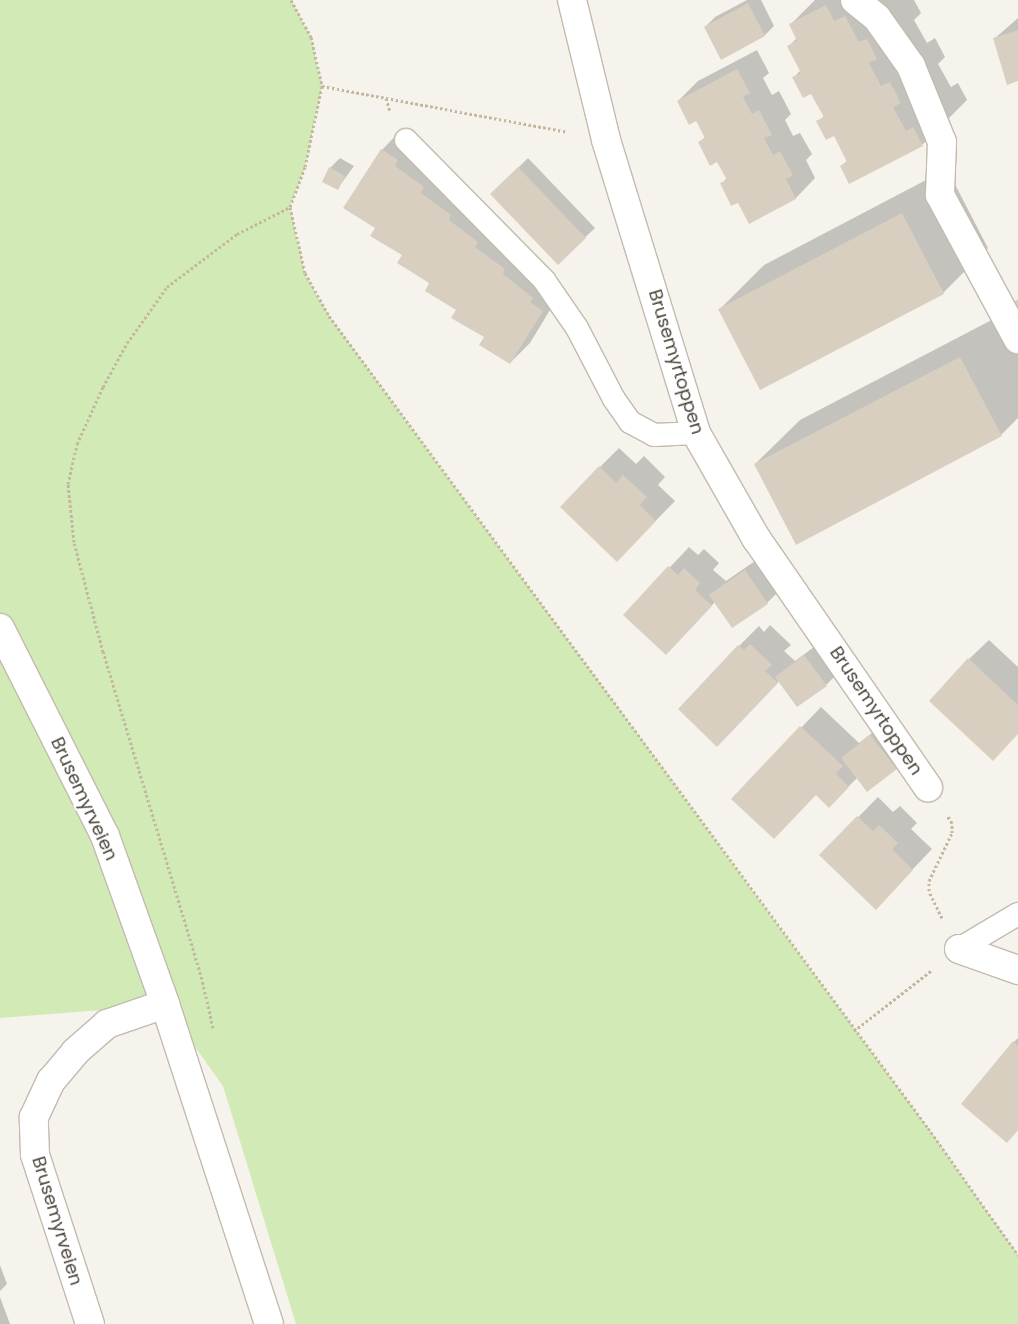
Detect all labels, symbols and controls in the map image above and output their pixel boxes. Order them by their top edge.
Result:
street label: Brusemyrtoppen [644,287,708,437]
street label: Brusemyrtoppen [825,643,927,779]
street label: Brusemyrveien [46,734,122,864]
street label: Brusemyrveien [27,1154,87,1288]

